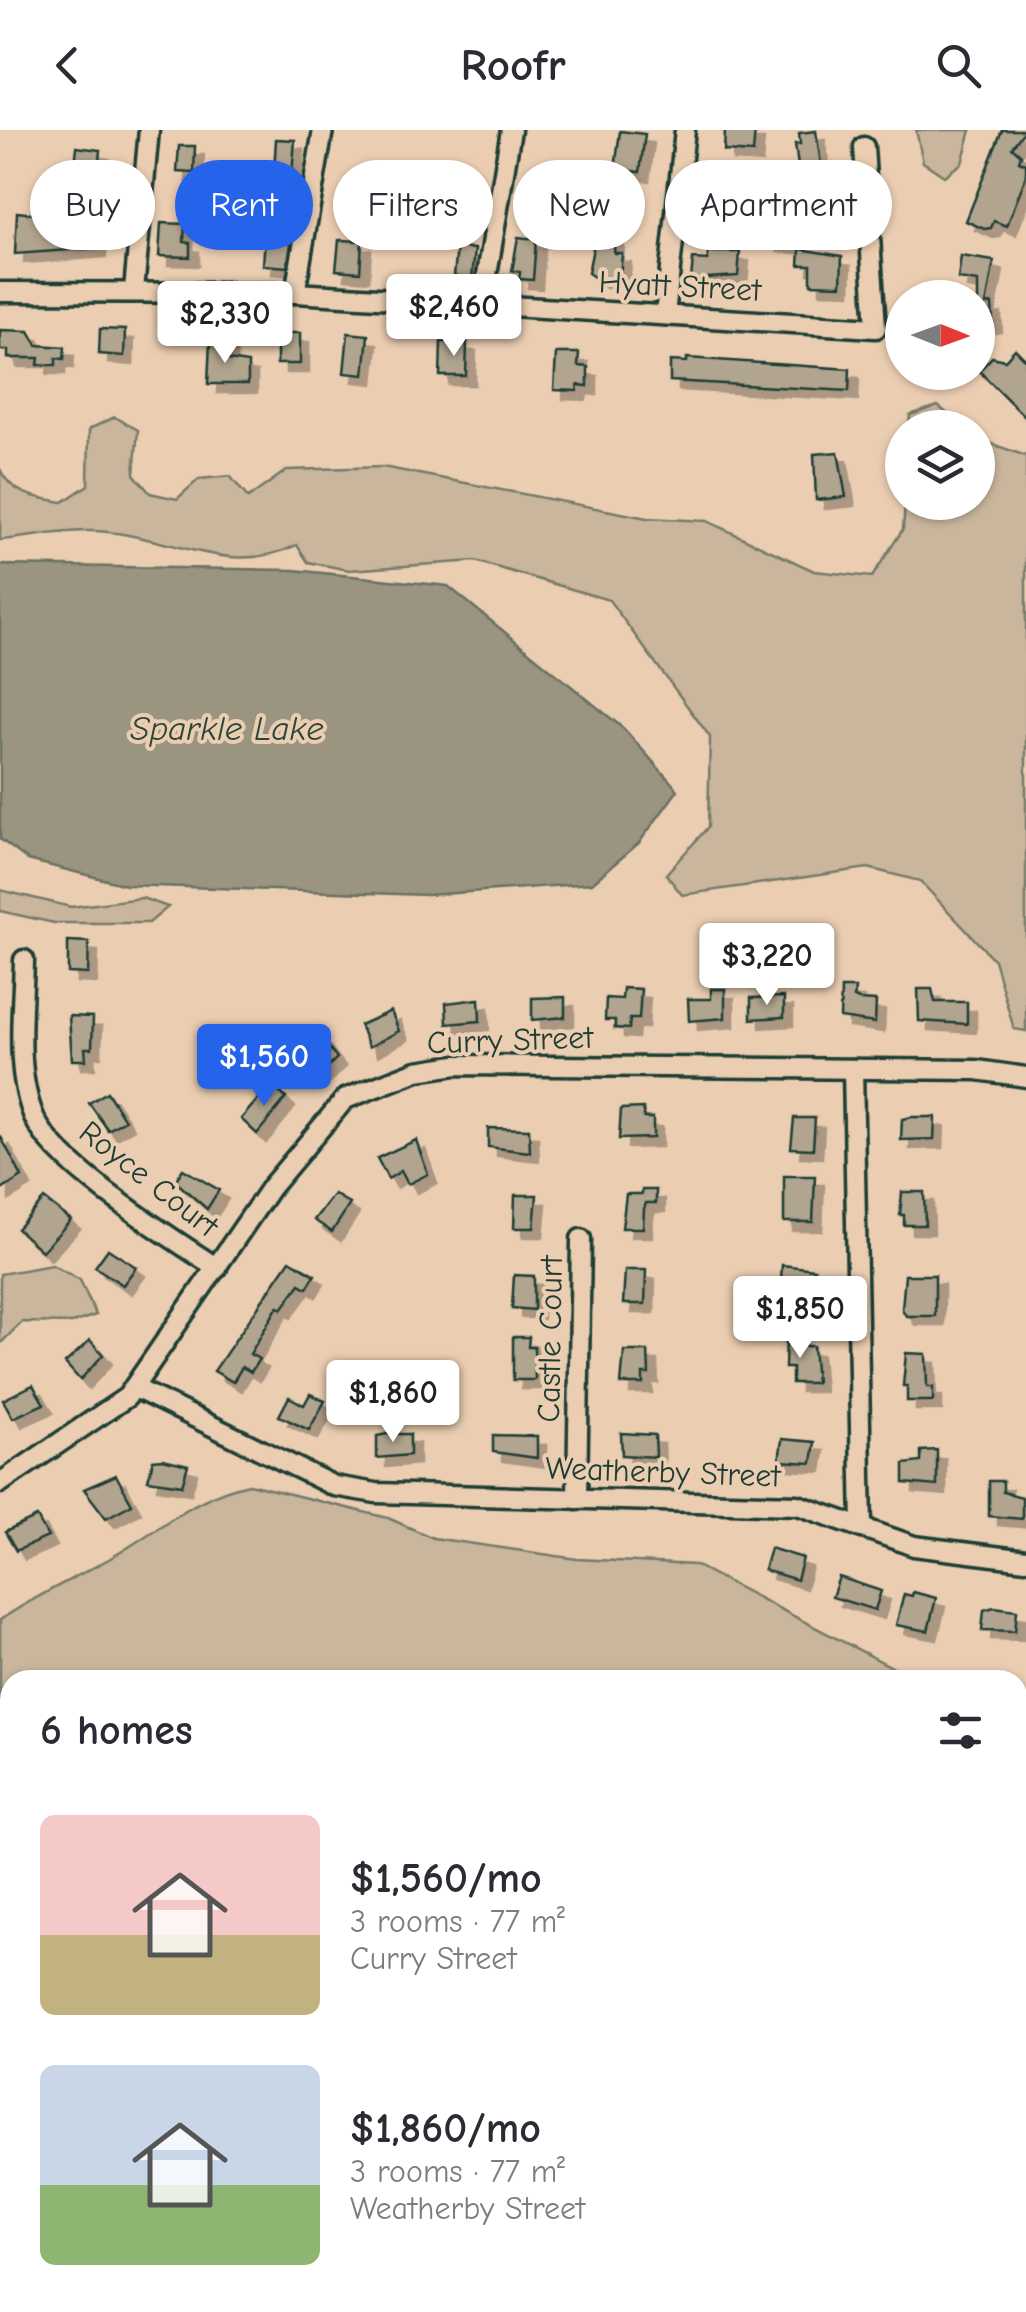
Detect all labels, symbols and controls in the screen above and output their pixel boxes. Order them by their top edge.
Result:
icon: back [40,38,95,93]
icon: search [931,38,986,93]
text: Roofr [460,39,566,91]
chip: Buy [30,160,155,250]
chip: Rent [175,160,313,250]
chip: Filters [333,160,493,250]
chip: New [513,160,645,250]
chip: Apartment [665,160,892,250]
street label: Hyatt Street [598,263,763,309]
pin: $2,460 [373,274,535,359]
north arrow [885,280,995,390]
map controls [885,280,995,520]
pin: $2,330 [144,281,306,366]
text: $2,460 [408,288,500,325]
text: $2,330 [179,295,271,332]
button: layers [885,410,995,520]
water label: Sparkle Lake [130,708,324,749]
pin: $3,220 [686,923,848,1008]
text: $3,220 [721,937,813,974]
street label: Curry Street [426,1019,595,1061]
pin: $1,560 [183,1024,345,1109]
text: $1,560 [219,1038,309,1075]
street label: Royce Court [72,1113,227,1245]
street label: Castle Court [530,1254,570,1423]
pin: $1,850 [719,1276,881,1361]
text: $1,850 [755,1290,845,1327]
pin: $1,860 [312,1360,474,1445]
text: $1,860 [348,1374,438,1411]
street label: Weatherby Street [545,1449,782,1495]
icon: filters [933,1703,988,1758]
text: 6 homes [40,1706,193,1755]
text: $1,560/mo [350,1854,542,1903]
icon: home [120,1855,240,1975]
text: 3 rooms · 77 m² [350,1903,565,1940]
text: Curry Street [350,1940,517,1977]
text: $1,860/mo [350,2104,541,2153]
icon: home [120,2105,240,2225]
text: 3 rooms · 77 m² [350,2153,565,2190]
text: Weatherby Street [350,2190,585,2227]

